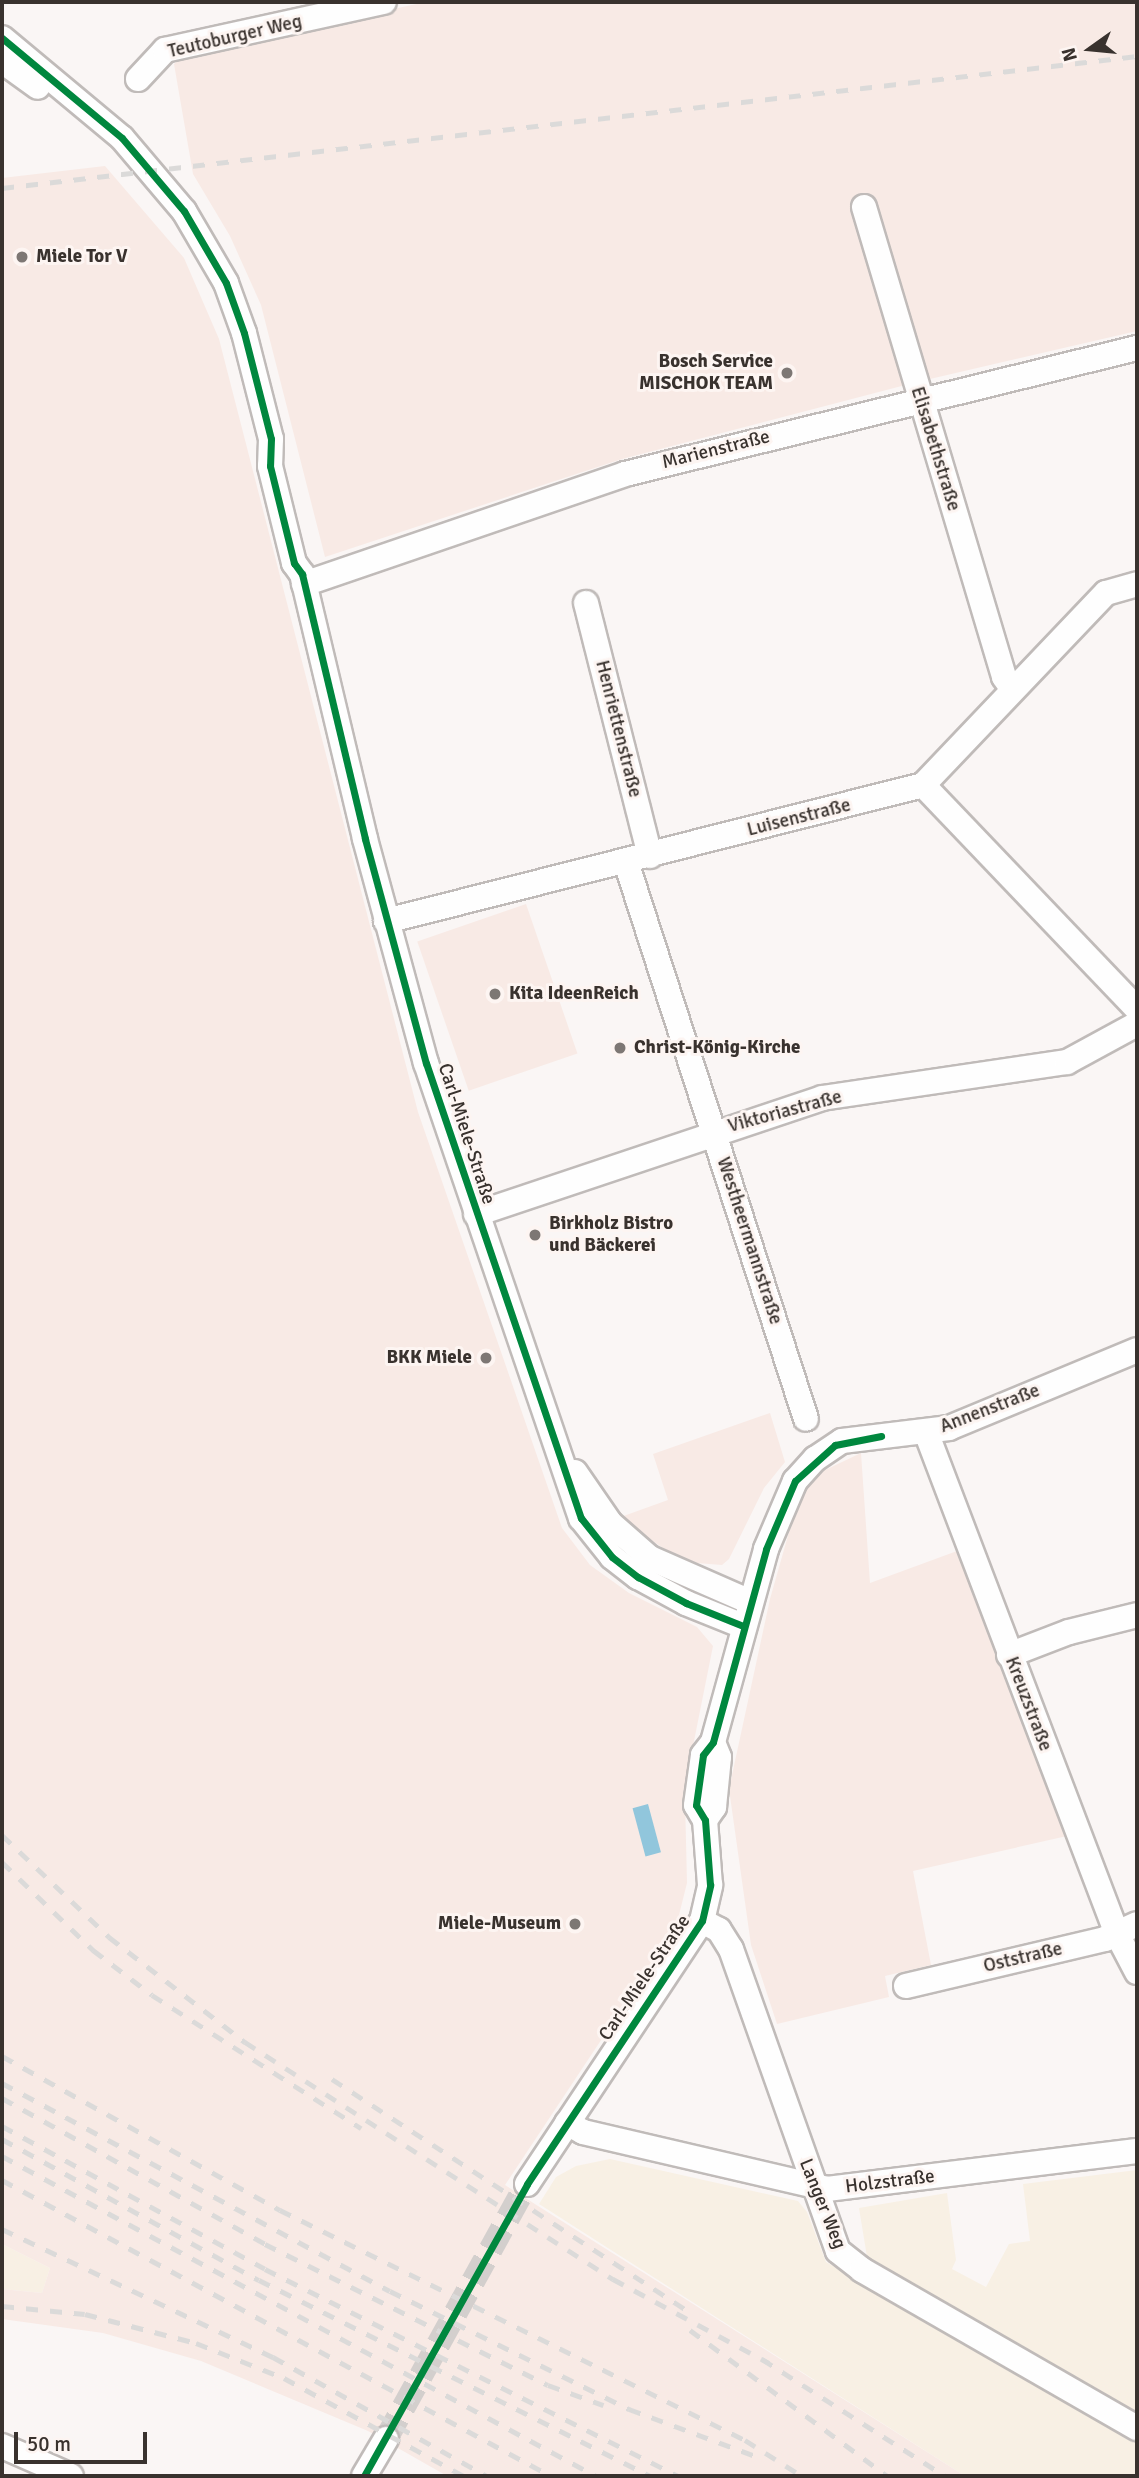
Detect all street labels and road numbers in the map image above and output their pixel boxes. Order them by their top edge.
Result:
street label: Teutoburger Weg [166,10,304,64]
street label: Elisabethstraße [905,384,965,514]
street label: Marienstraße [660,426,772,474]
street label: Henriettenstraße [590,658,646,800]
street label: Luisenstraße [745,794,853,842]
street label: Carl-Miele-Straße [432,1061,500,1207]
street label: Viktoriastraße [726,1086,844,1138]
street label: Westheermannstraße [711,1154,787,1328]
street label: Annenstraße [937,1380,1043,1438]
street label: Kreuzstraße [1000,1654,1056,1754]
street label: Carl-Miele-Straße [595,1911,695,2045]
street label: Oststraße [981,1938,1065,1978]
street label: Langer Weg [794,2156,850,2252]
street label: Holzstraße [844,2165,936,2199]

